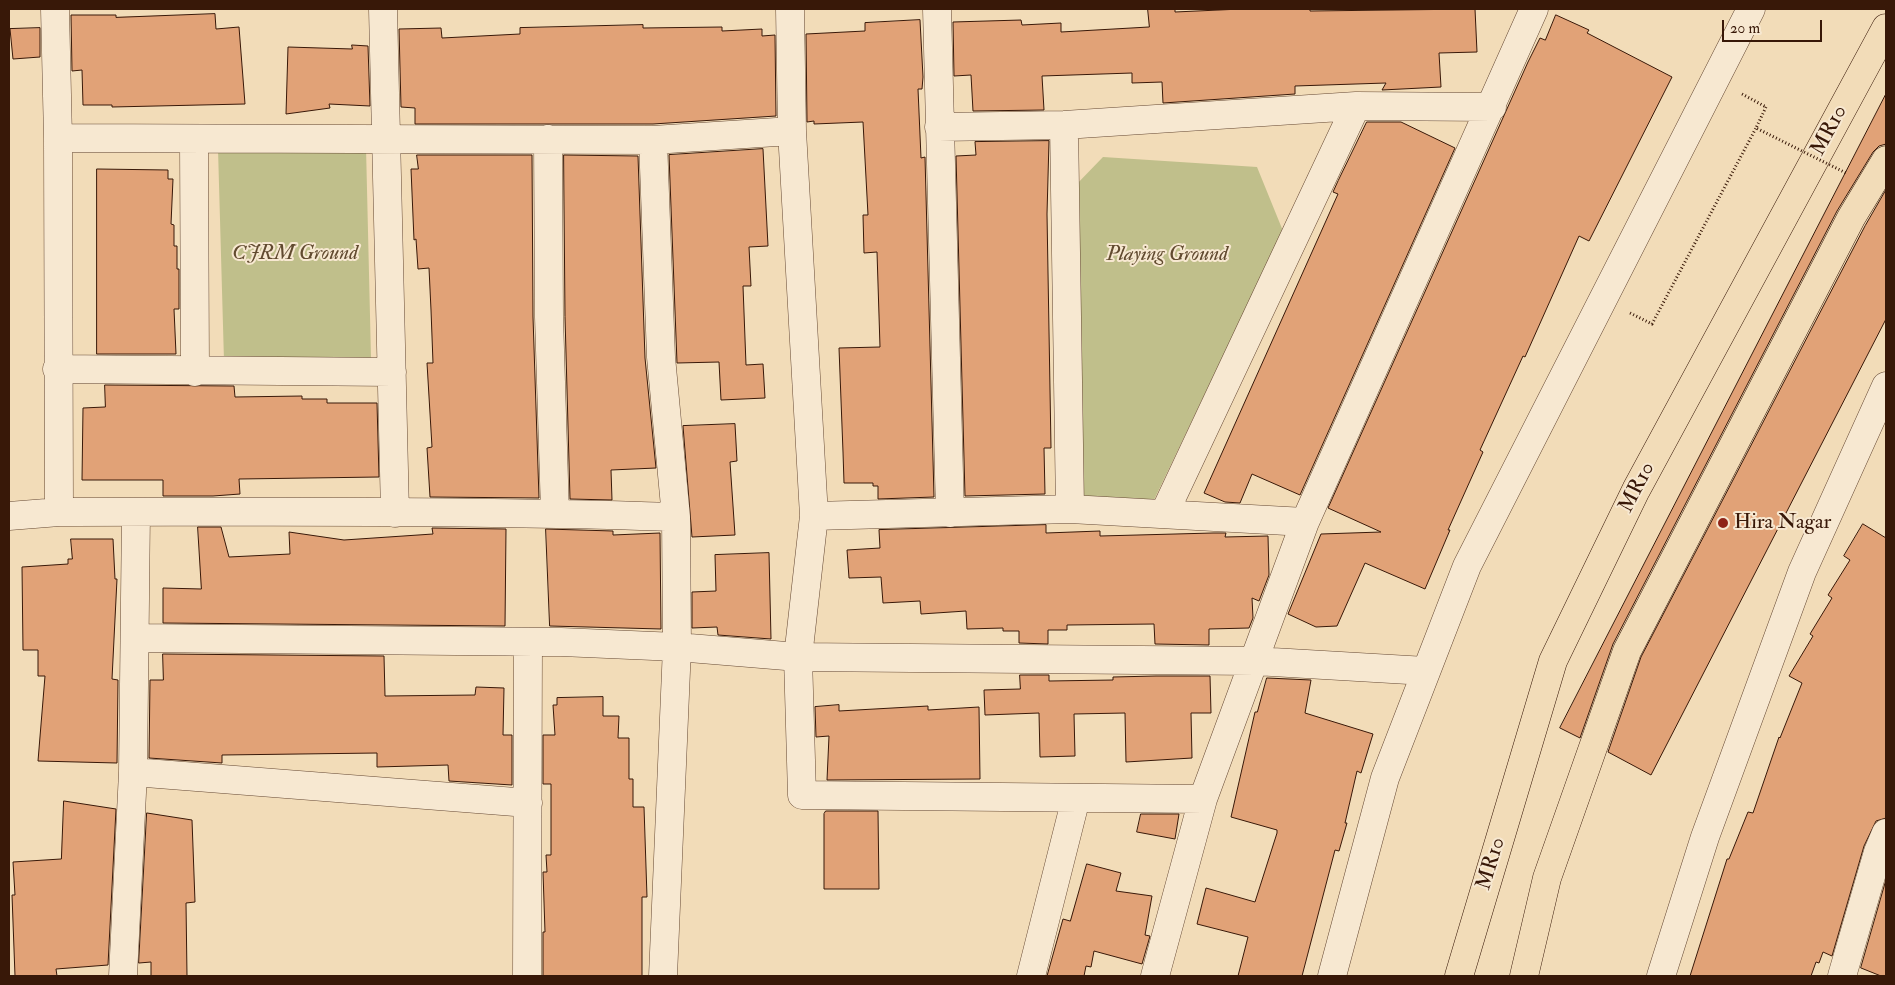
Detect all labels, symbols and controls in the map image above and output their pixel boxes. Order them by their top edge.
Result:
scale bar [1725,10,1825,42]
text: 20 m [1730,19,1760,38]
street label: MR10 [1806,101,1854,161]
park label: CJRM Ground [232,241,358,267]
park label: Playing Ground [1106,242,1228,268]
street label: MR10 [1615,458,1661,518]
place label: Hira Nagar [1734,510,1831,536]
marker: Hira Nagar [1716,516,1730,530]
street label: MR10 [1472,835,1512,893]

